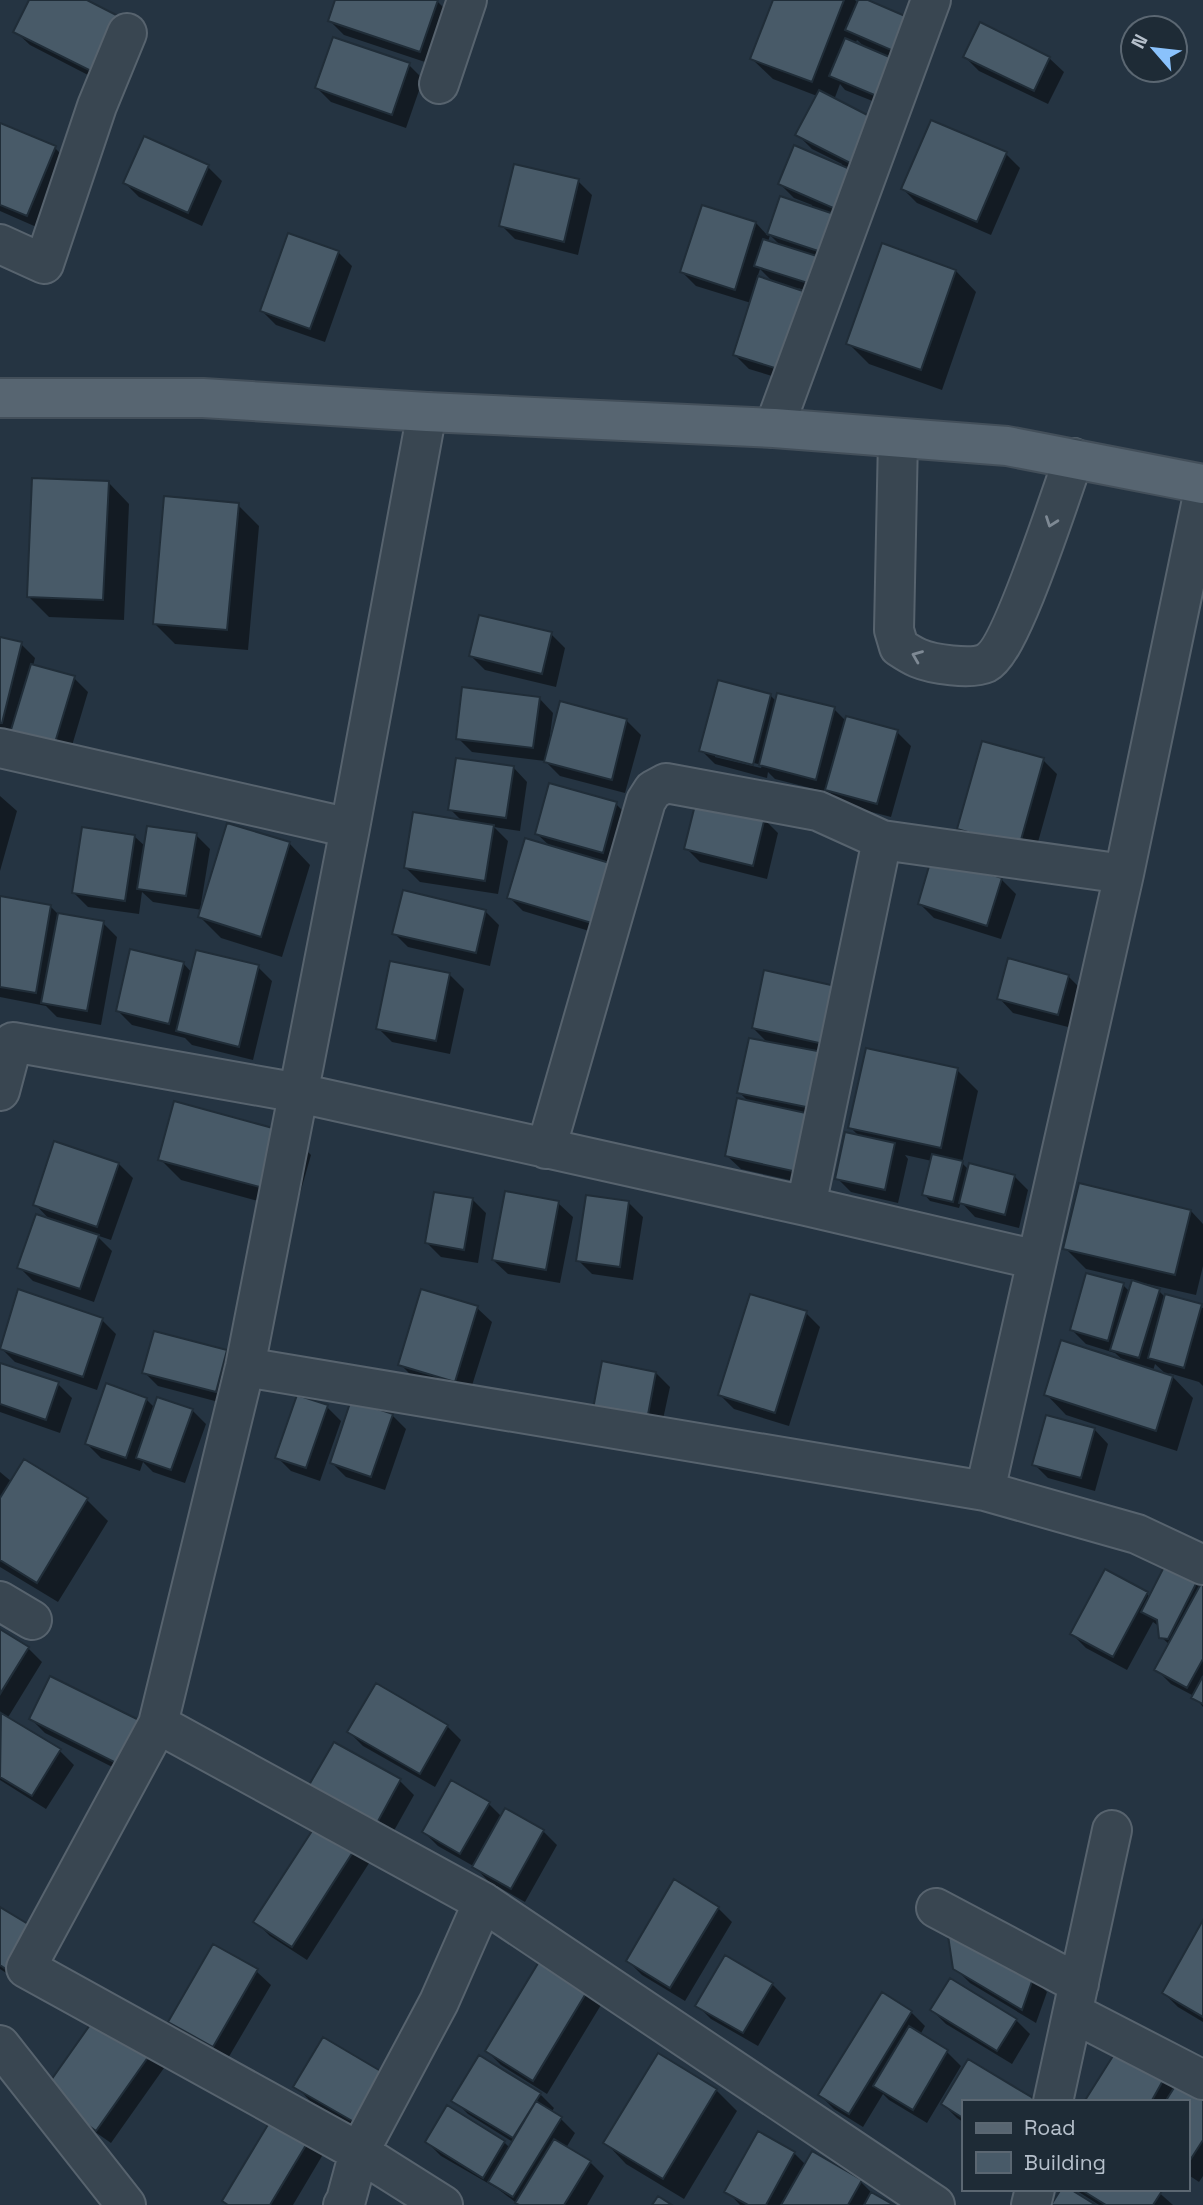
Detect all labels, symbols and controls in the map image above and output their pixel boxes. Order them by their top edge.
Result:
north arrow [1119,14,1189,84]
text: N [1125,30,1153,53]
one-way arrow [1045,516,1059,528]
one-way arrow [912,650,924,664]
legend [962,2100,1189,2191]
text: Road [1024,2114,1076,2141]
text: Building [1024,2149,1106,2176]

